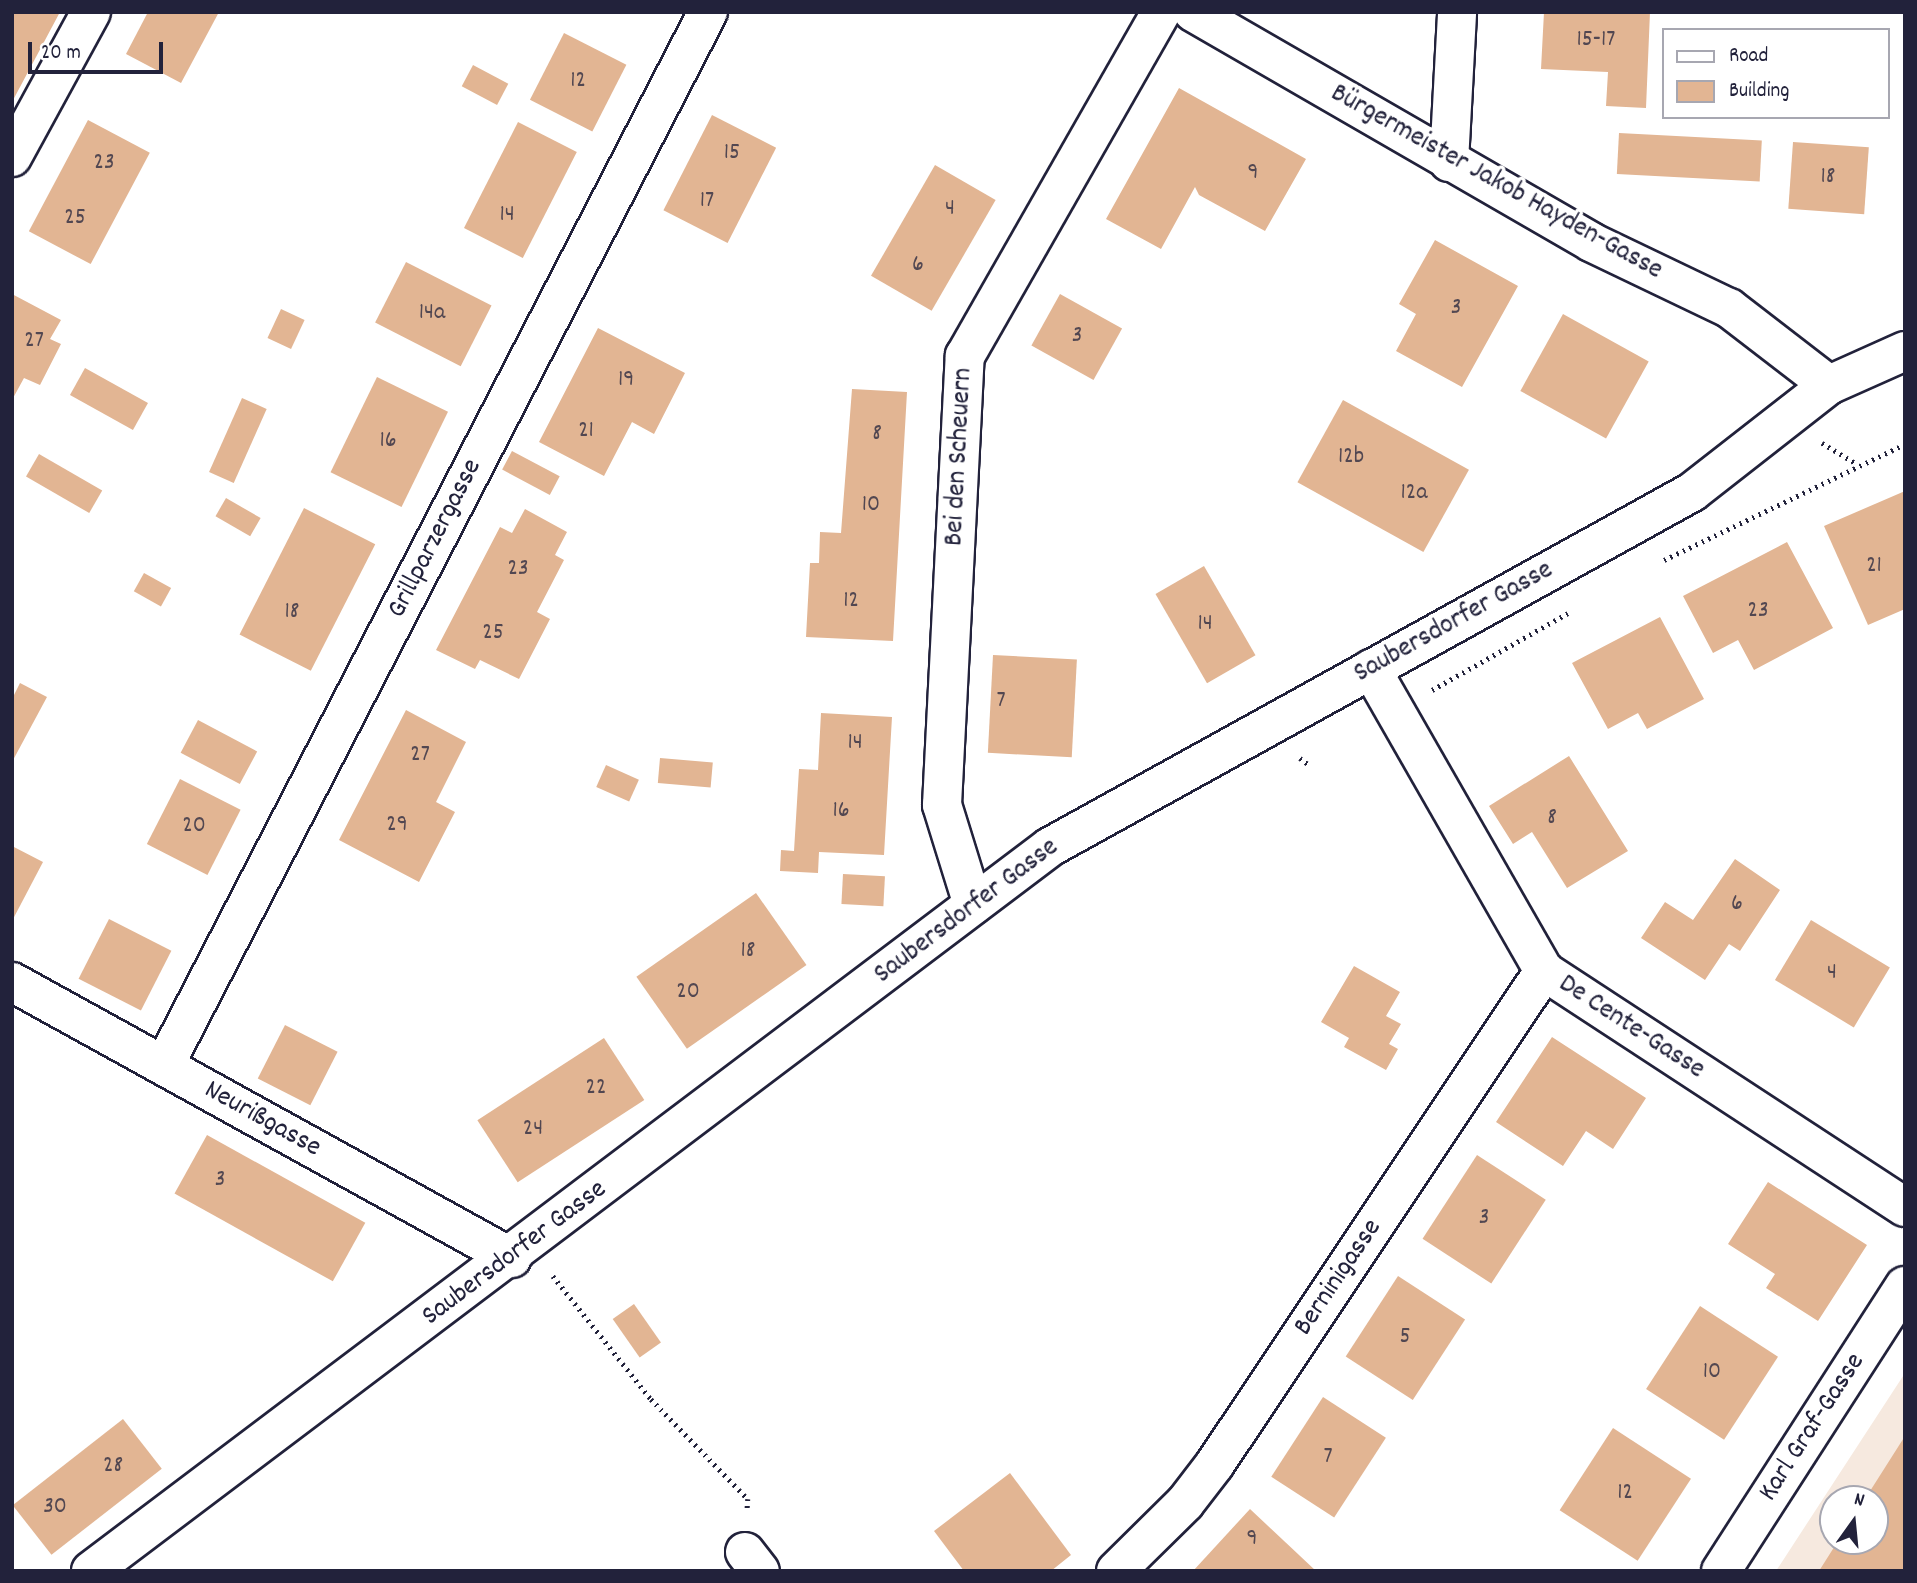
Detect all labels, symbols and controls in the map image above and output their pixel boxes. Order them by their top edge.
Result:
house number: 15-17 [1576,27,1616,55]
scale bar [32,28,166,72]
legend [1661,28,1889,119]
text: 20 m [41,39,81,69]
text: Road [1729,42,1768,72]
house number: 12 [570,68,586,96]
text: Building [1729,77,1789,107]
street label: Bürgermeister Jakob Hayden-Gasse [1324,78,1668,288]
house number: 15 [724,140,740,168]
house number: 23 [93,150,115,178]
house number: 9 [1248,160,1258,188]
house number: 18 [1821,164,1835,192]
house number: 17 [700,188,714,216]
house number: 4 [945,196,955,224]
house number: 14 [499,202,515,230]
house number: 25 [64,205,86,233]
house number: 6 [912,252,924,280]
house number: 3 [1451,295,1461,323]
house number: 14a [419,300,445,328]
house number: 3 [1072,323,1082,351]
house number: 27 [24,328,44,356]
house number: 19 [618,367,634,395]
street label: Bei den Scheuern [939,367,981,547]
house number: 21 [578,418,594,446]
house number: 8 [872,421,882,449]
house number: 16 [379,428,397,456]
house number: 12b [1338,444,1364,472]
street label: Grillparzergasse [382,454,490,624]
house number: 12a [1401,480,1427,508]
house number: 10 [862,492,880,520]
house number: 21 [1866,553,1882,581]
street label: Saubersdorfer Gasse [1349,554,1559,692]
house number: 23 [507,556,529,584]
house number: 12 [843,588,859,616]
house number: 23 [1747,598,1769,626]
house number: 18 [285,599,299,627]
house number: 14 [1197,611,1213,639]
house number: 25 [482,620,504,648]
house number: 7 [996,688,1006,716]
house number: 14 [847,730,863,758]
house number: 27 [410,742,430,770]
house number: 16 [832,798,850,826]
house number: 8 [1547,805,1557,833]
house number: 29 [386,812,408,840]
house number: 20 [182,813,206,841]
street label: Saubersdorfer Gasse [868,832,1066,992]
house number: 6 [1731,891,1743,919]
house number: 18 [741,938,755,966]
house number: 4 [1827,960,1837,988]
street label: De Cente-Gasse [1552,968,1710,1088]
house number: 20 [676,979,700,1007]
street label: Neurißgasse [198,1074,326,1166]
house number: 22 [586,1075,606,1103]
house number: 24 [523,1116,543,1144]
house number: 3 [215,1167,225,1195]
street label: Saubersdorfer Gasse [416,1174,614,1334]
house number: 3 [1479,1205,1489,1233]
street label: Berninigasse [1288,1213,1390,1343]
house number: 5 [1399,1324,1411,1352]
street label: Karl Graf-Gasse [1753,1348,1873,1508]
house number: 10 [1703,1359,1721,1387]
house number: 7 [1323,1444,1333,1472]
house number: 28 [103,1453,123,1481]
house number: 12 [1617,1480,1633,1508]
north arrow [1819,1485,1889,1555]
text: N [1851,1487,1867,1515]
house number: 30 [43,1494,67,1522]
house number: 9 [1247,1526,1257,1554]

